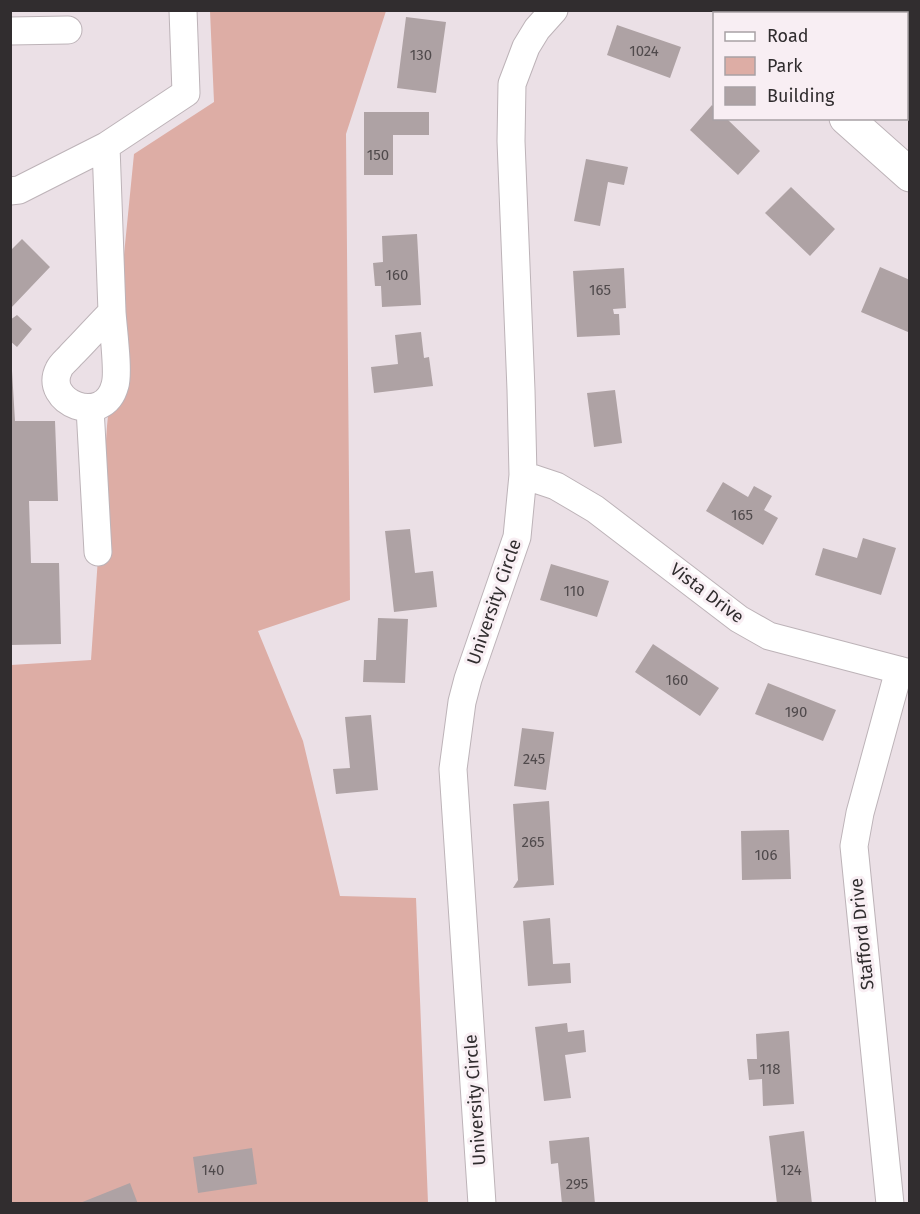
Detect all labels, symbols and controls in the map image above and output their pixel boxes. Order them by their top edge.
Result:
legend [713,12,908,120]
text: Road [767,25,809,47]
house number: 1024 [629,42,659,60]
house number: 130 [410,46,432,64]
text: Park [767,55,803,77]
text: Building [767,85,835,107]
house number: 150 [367,146,389,164]
house number: 160 [386,266,408,284]
house number: 165 [589,281,611,299]
house number: 165 [731,506,753,524]
street label: University Circle [462,536,526,668]
street label: Vista Drive [666,558,748,628]
house number: 110 [563,582,585,600]
house number: 160 [666,671,688,689]
house number: 190 [785,703,807,721]
house number: 245 [523,750,545,768]
house number: 265 [522,833,544,851]
house number: 106 [755,846,777,864]
street label: Stafford Drive [845,877,879,991]
street label: University Circle [459,1034,491,1166]
house number: 118 [759,1060,781,1078]
house number: 140 [202,1161,224,1179]
house number: 124 [780,1161,802,1179]
house number: 295 [566,1175,588,1193]

